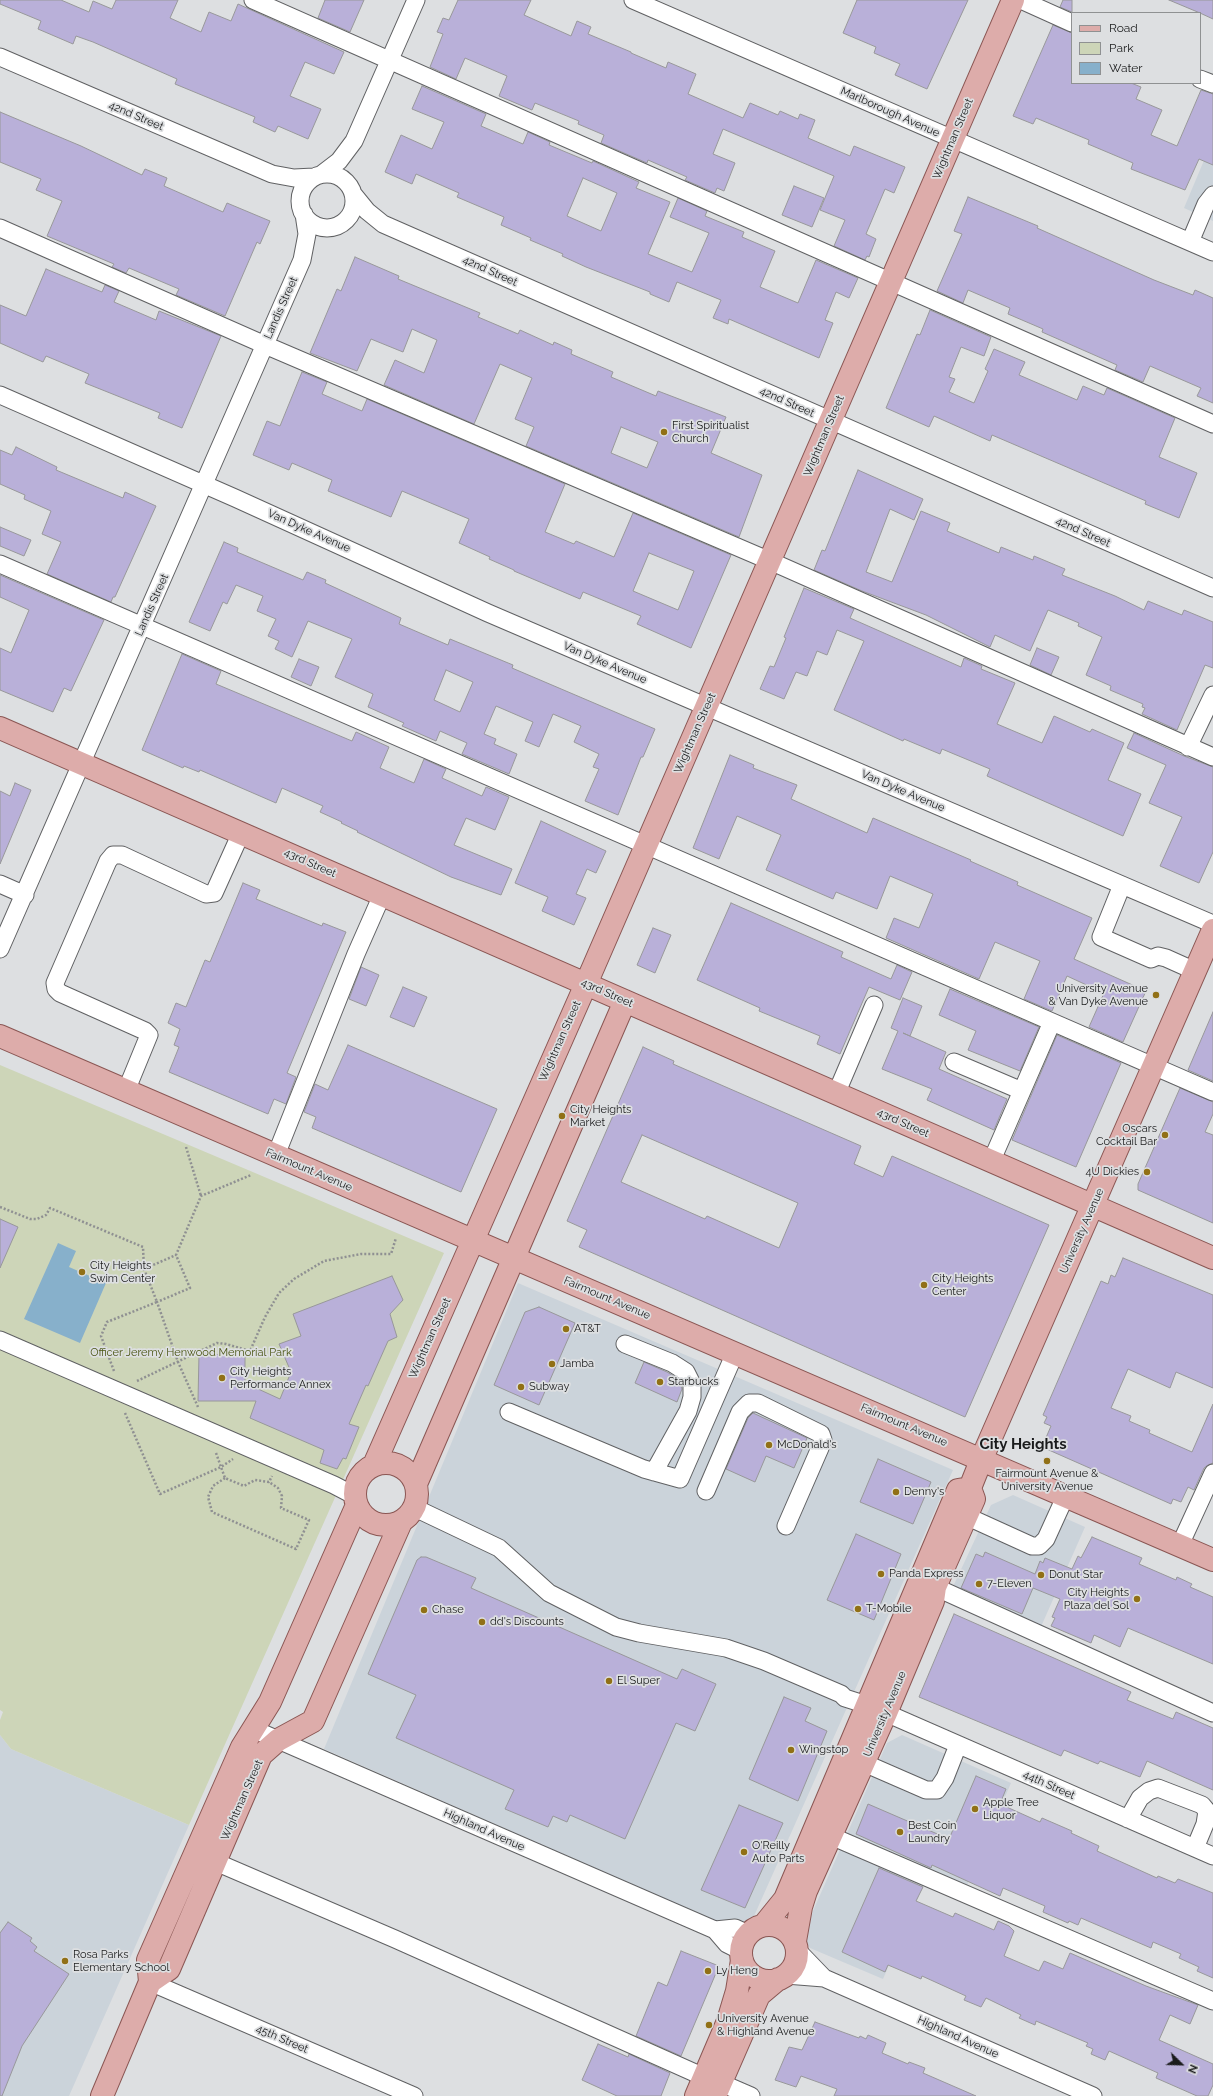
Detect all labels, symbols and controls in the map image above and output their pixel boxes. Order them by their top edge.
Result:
legend [1071,12,1201,84]
text: Road [1109,21,1138,35]
text: Park [1109,41,1134,55]
text: Water [1109,61,1143,75]
street label: Marlborough Avenue [838,84,942,140]
street label: Wightman Street [930,97,976,181]
street label: 42nd Street [107,99,165,133]
street label: 42nd Street [461,253,519,289]
street label: Landis Street [261,275,301,341]
street label: 42nd Street [758,384,816,420]
street label: Wightman Street [801,394,847,478]
place label: First Spiritualist Church [672,419,749,445]
marker: First Spiritualist Church [659,427,669,437]
street label: Van Dyke Avenue [266,507,352,555]
street label: 42nd Street [1054,514,1112,550]
street label: Landis Street [132,572,172,638]
street label: Van Dyke Avenue [561,639,649,687]
street label: Wightman Street [671,691,719,775]
street label: Van Dyke Avenue [859,767,947,815]
street label: 43rd Street [282,846,338,880]
street label: 43rd Street [579,976,635,1010]
place label: University Avenue & Van Dyke Avenue [1049,982,1148,1008]
marker: University Avenue & Van Dyke Avenue [1151,990,1161,1000]
street label: Wightman Street [536,999,584,1083]
place label: City Heights Market [570,1103,631,1129]
street label: 43rd Street [875,1106,931,1140]
marker: City Heights Market [557,1111,567,1121]
place label: Oscars Cocktail Bar [1096,1122,1157,1148]
marker: Oscars Cocktail Bar [1160,1130,1170,1140]
street label: Fairmount Avenue [264,1146,354,1194]
place label: 4U Dickies [1086,1165,1139,1179]
marker: 4U Dickies [1142,1167,1152,1177]
street label: University Avenue [1057,1186,1107,1276]
place label: City Heights Swim Center [90,1259,155,1285]
marker: City Heights Swim Center [77,1267,87,1277]
place label: City Heights Center [932,1272,993,1298]
street label: Fairmount Avenue [562,1274,652,1322]
marker: City Heights Center [919,1280,929,1290]
street label: Wightman Street [406,1296,454,1380]
place label: AT&T [574,1322,601,1336]
marker: AT&T [561,1324,571,1334]
park label: Officer Jeremy Henwood Memorial Park [90,1346,292,1360]
place label: Jamba [560,1357,594,1371]
marker: Jamba [547,1359,557,1369]
place label: City Heights Performance Annex [230,1365,331,1391]
marker: City Heights Performance Annex [217,1373,227,1383]
place label: Starbucks [668,1375,719,1389]
marker: Starbucks [655,1377,665,1387]
place label: Subway [529,1380,569,1394]
marker: Subway [516,1382,526,1392]
street label: Fairmount Avenue [859,1401,949,1449]
district label: City Heights [979,1435,1067,1453]
place label: McDonald's [777,1438,837,1452]
marker: McDonald's [764,1440,774,1450]
marker: Fairmount Avenue & University Avenue [1042,1456,1052,1466]
place label: Fairmount Avenue & University Avenue [996,1467,1098,1493]
place label: Denny's [904,1485,944,1499]
marker: Denny's [891,1487,901,1497]
place label: Panda Express [889,1567,964,1581]
place label: Donut Star [1049,1568,1103,1582]
marker: Panda Express [876,1569,886,1579]
marker: Donut Star [1036,1570,1046,1580]
place label: 7-Eleven [987,1577,1032,1591]
marker: 7-Eleven [974,1579,984,1589]
place label: City Heights Plaza del Sol [1064,1586,1129,1612]
marker: City Heights Plaza del Sol [1132,1594,1142,1604]
place label: T-Mobile [866,1602,911,1616]
place label: Chase [432,1603,464,1617]
marker: T-Mobile [853,1604,863,1614]
marker: Chase [419,1605,429,1615]
place label: dd's Discounts [490,1615,564,1629]
marker: dd's Discounts [477,1617,487,1627]
street label: University Avenue [861,1669,909,1759]
place label: El Super [617,1674,660,1688]
marker: El Super [604,1676,614,1686]
place label: Wingstop [799,1743,848,1757]
marker: Wingstop [786,1745,796,1755]
street label: Wightman Street [218,1758,266,1842]
street label: 44th Street [1021,1768,1077,1802]
place label: Apple Tree Liquor [983,1796,1039,1822]
marker: Apple Tree Liquor [970,1804,980,1814]
street label: Highland Avenue [441,1806,527,1854]
place label: Best Coin Laundry [908,1819,956,1845]
marker: Best Coin Laundry [895,1827,905,1837]
place label: O'Reilly Auto Parts [752,1839,804,1865]
marker: O'Reilly Auto Parts [739,1847,749,1857]
place label: Rosa Parks Elementary School [73,1948,170,1974]
marker: Rosa Parks Elementary School [60,1956,70,1966]
place label: Ly Heng [716,1964,758,1978]
marker: Ly Heng [703,1966,713,1976]
place label: University Avenue & Highland Avenue [717,2012,815,2038]
street label: Highland Avenue [915,2013,1001,2061]
marker: University Avenue & Highland Avenue [704,2020,714,2030]
street label: 45th Street [254,2022,310,2056]
north arrow [1161,2044,1201,2084]
text: N [1185,2062,1200,2075]

